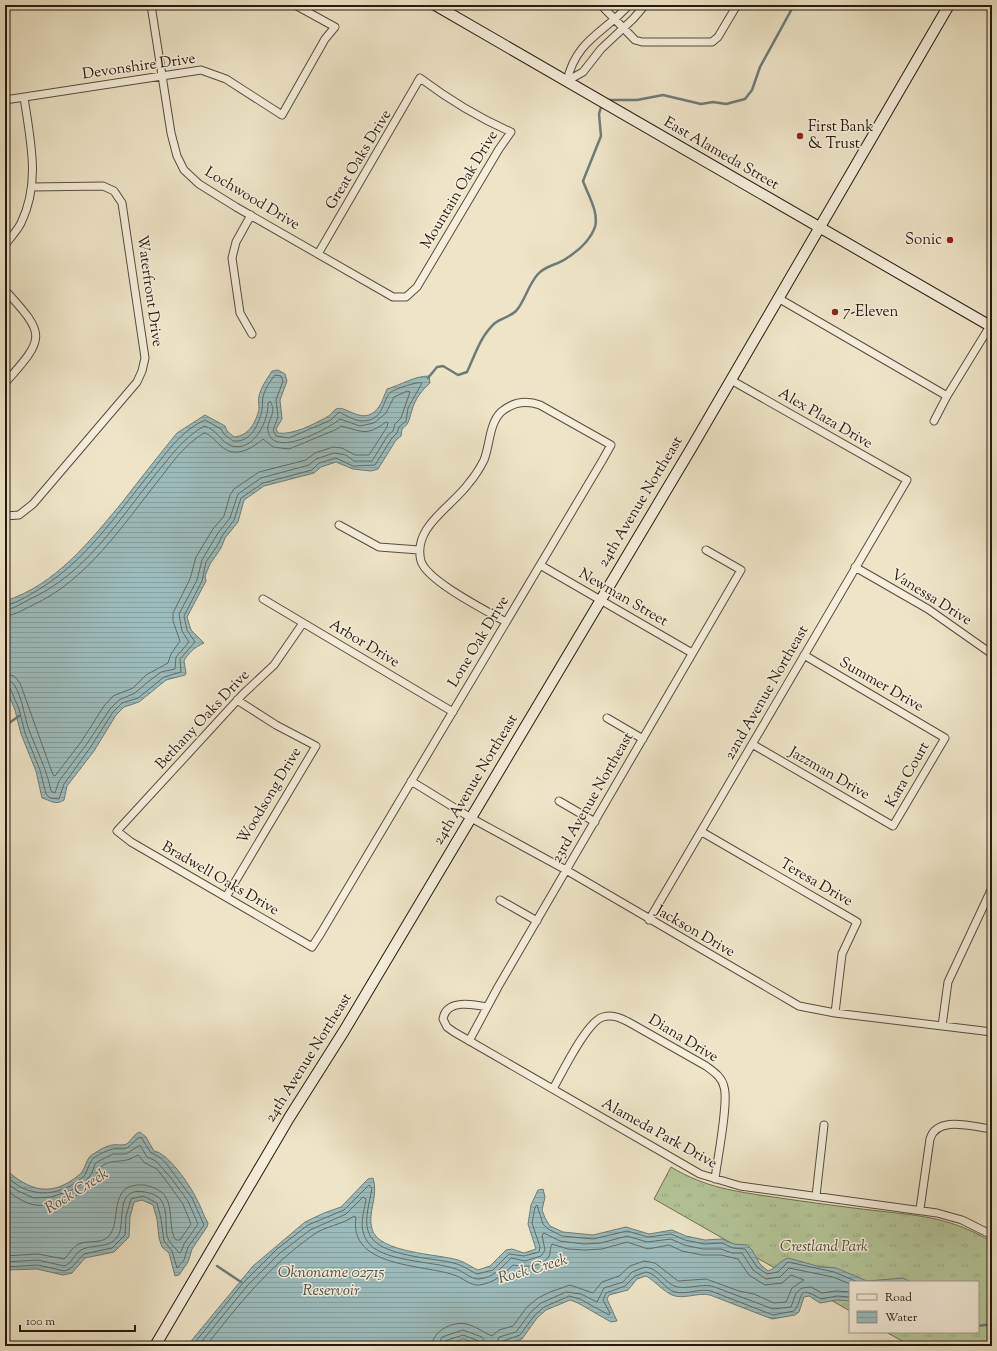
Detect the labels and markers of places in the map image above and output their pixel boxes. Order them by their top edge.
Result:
place label: First Bank & Trust [808,117,874,155]
marker: First Bank & Trust [795,131,805,141]
place label: Sonic [905,230,942,251]
marker: Sonic [945,235,955,245]
place label: 7-Eleven [843,302,899,323]
marker: 7-Eleven [830,307,840,317]

